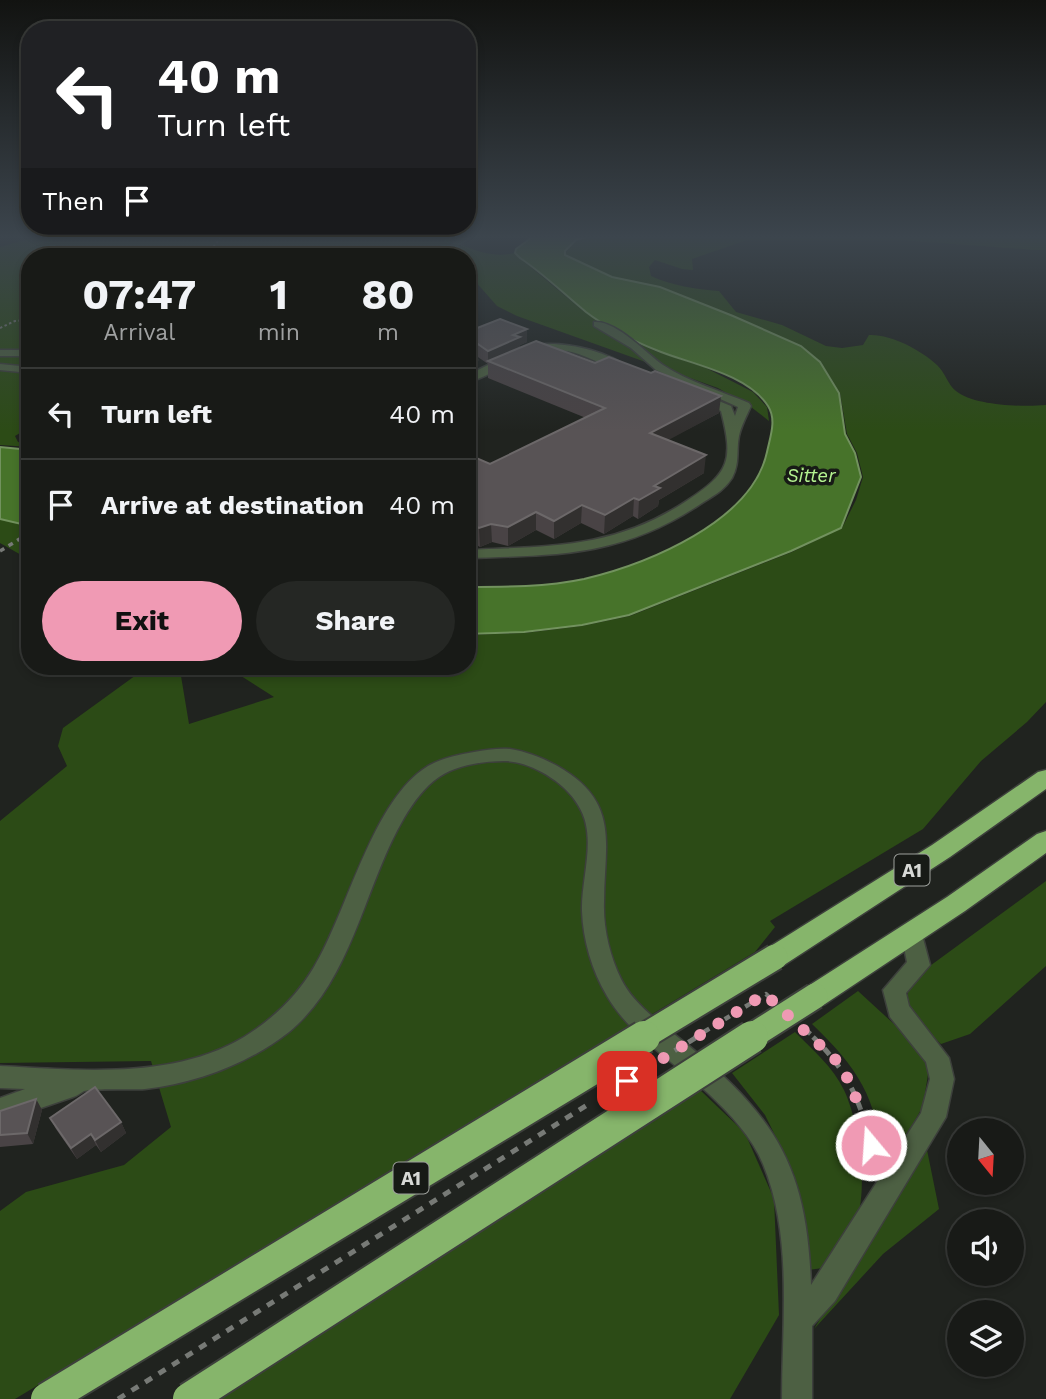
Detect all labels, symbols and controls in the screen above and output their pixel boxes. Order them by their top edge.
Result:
text: 40 m [157,47,280,105]
icon: left [42,49,133,140]
text: Turn left [157,106,290,144]
icon: arrive [118,182,156,220]
text: Then [42,186,104,216]
text: 07:47 [82,270,196,319]
text: 1 [270,270,288,319]
text: 80 [361,270,415,319]
text: Arrival [103,319,175,346]
text: min [258,319,300,346]
text: m [377,319,399,346]
icon: left [42,395,80,433]
text: Turn left [101,399,212,429]
text: 40 m [389,399,455,429]
water label: Sitter [786,464,836,487]
icon: arrive [42,486,80,524]
text: Arrive at destination [101,490,364,520]
text: 40 m [389,490,455,520]
button: Exit [42,581,242,661]
button: Share [256,581,455,661]
road number: A1 [894,855,930,886]
pin [597,1051,657,1111]
icon: arrive [608,1062,646,1100]
position arrow [834,1108,908,1182]
north arrow [947,1118,1024,1195]
map controls [947,1118,1024,1377]
road number: A1 [394,1162,428,1194]
button: sound [947,1209,1024,1286]
button: layers [947,1300,1024,1377]

